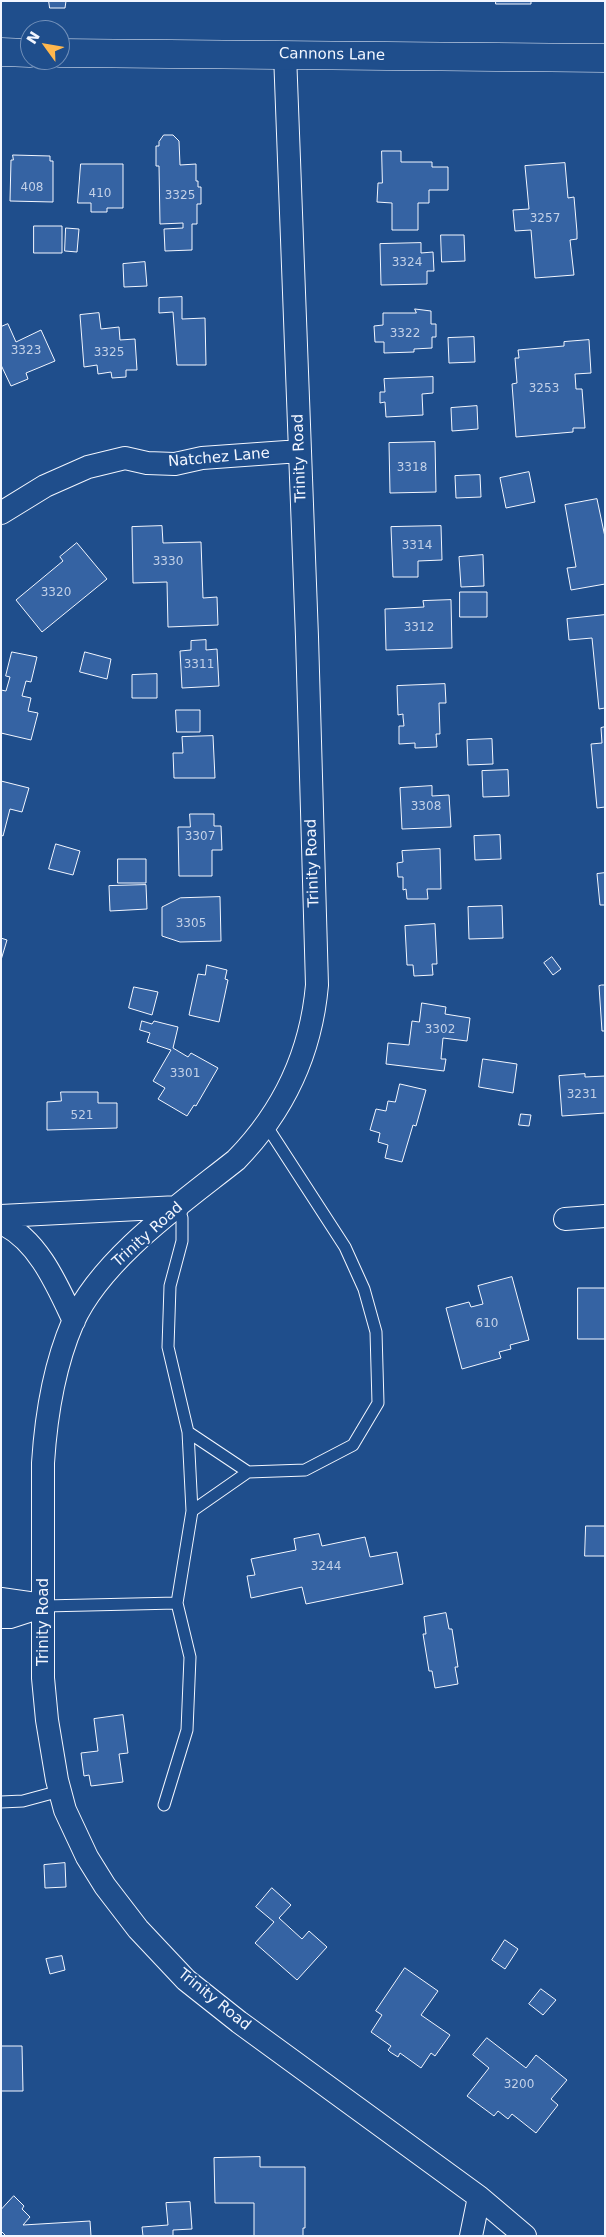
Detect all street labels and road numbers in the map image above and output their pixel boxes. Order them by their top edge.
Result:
street label: Cannons Lane [279,45,385,65]
street label: Trinity Road [289,414,311,502]
street label: Natchez Lane [167,445,271,471]
street label: Trinity Road [302,819,324,907]
street label: Trinity Road [109,1199,187,1271]
street label: Trinity Road [35,1578,53,1666]
street label: Trinity Road [174,1965,254,2035]

